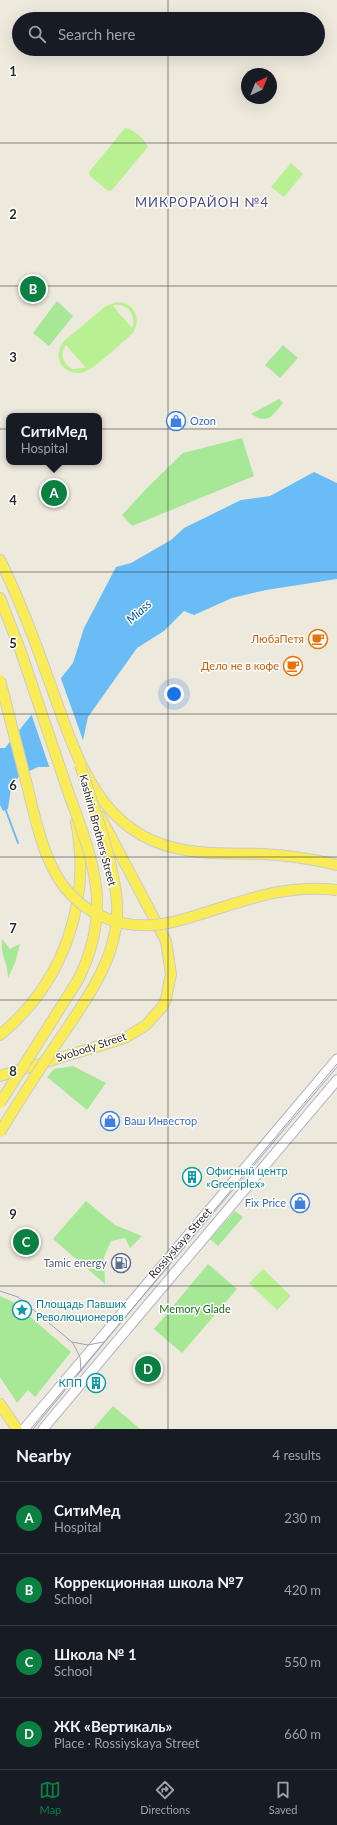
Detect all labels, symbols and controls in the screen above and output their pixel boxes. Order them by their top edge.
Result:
search box [12,12,325,56]
icon: search [26,23,48,45]
text: Search here [58,25,135,43]
text: 1 [9,63,17,79]
north arrow [241,68,277,104]
district label: МИКРОРАЙОН №4 [135,194,269,210]
text: 2 [9,206,17,222]
pin: B [20,274,46,304]
text: 3 [9,349,17,365]
shop icon: Ozon [165,410,187,432]
popup [6,413,102,465]
place label: Ozon [190,414,216,427]
text: СитиМед [21,422,87,440]
text: Hospital [21,440,68,456]
pin: A [41,478,67,508]
text: 4 [9,492,17,508]
water label: Miass [123,596,155,627]
cafe icon: ЛюбаПетя [307,628,329,650]
place label: ЛюбаПетя [250,632,304,645]
text: 5 [9,635,17,651]
cafe icon: Дело не в кофе [282,655,304,677]
place label: Дело не в кофе [201,659,279,672]
your location [164,684,184,704]
street label: Kashirin Brothers Street [77,773,120,887]
text: 6 [9,777,17,793]
text: 7 [9,920,17,936]
street label: Svobody Street [54,1029,128,1064]
text: 8 [9,1063,17,1079]
shop icon: Ваш Инвестор [99,1110,121,1132]
place label: Ваш Инвестор [124,1114,197,1127]
place label: Офисный центр «Greenplex» [206,1164,288,1190]
building icon: Офисный центр «Greenplex» [181,1166,203,1188]
shop icon: Fix Price [289,1192,311,1214]
place label: Fix Price [245,1196,286,1209]
street label: Rossiyskaya Street [146,1205,214,1281]
text: 9 [9,1206,17,1222]
pin: C [13,1227,39,1257]
fuel station icon: Tamic energy [110,1252,132,1274]
place label: Tamic energy [44,1256,107,1269]
place label: Площадь Павших Революционеров [36,1297,127,1323]
place icon: Площадь Павших Революционеров [11,1299,33,1321]
park label: Memory Glade [159,1302,231,1315]
pin: D [135,1354,161,1384]
building icon: КПП [85,1372,107,1394]
place label: КПП [58,1376,82,1389]
text: Nearby [16,1445,71,1466]
text: 4 results [273,1447,321,1463]
text: СитиМед [54,1501,121,1519]
text: A [24,1510,34,1526]
text: 230 m [284,1510,321,1526]
text: Hospital [54,1519,101,1535]
text: Коррекционная школа №7 [54,1573,244,1591]
text: B [25,1582,33,1598]
text: 420 m [284,1582,321,1598]
text: School [54,1591,92,1607]
text: Школа № 1 [54,1645,137,1663]
text: C [25,1654,33,1670]
text: 550 m [284,1654,321,1670]
text: School [54,1663,92,1679]
text: ЖК «Вертикаль» [54,1717,172,1735]
text: D [24,1726,34,1742]
text: 660 m [284,1726,321,1742]
text: Place · Rossiyskaya Street [54,1735,199,1751]
tab: Map [39,1779,61,1816]
tab: Directions [140,1779,190,1816]
tab: Saved [269,1779,298,1816]

